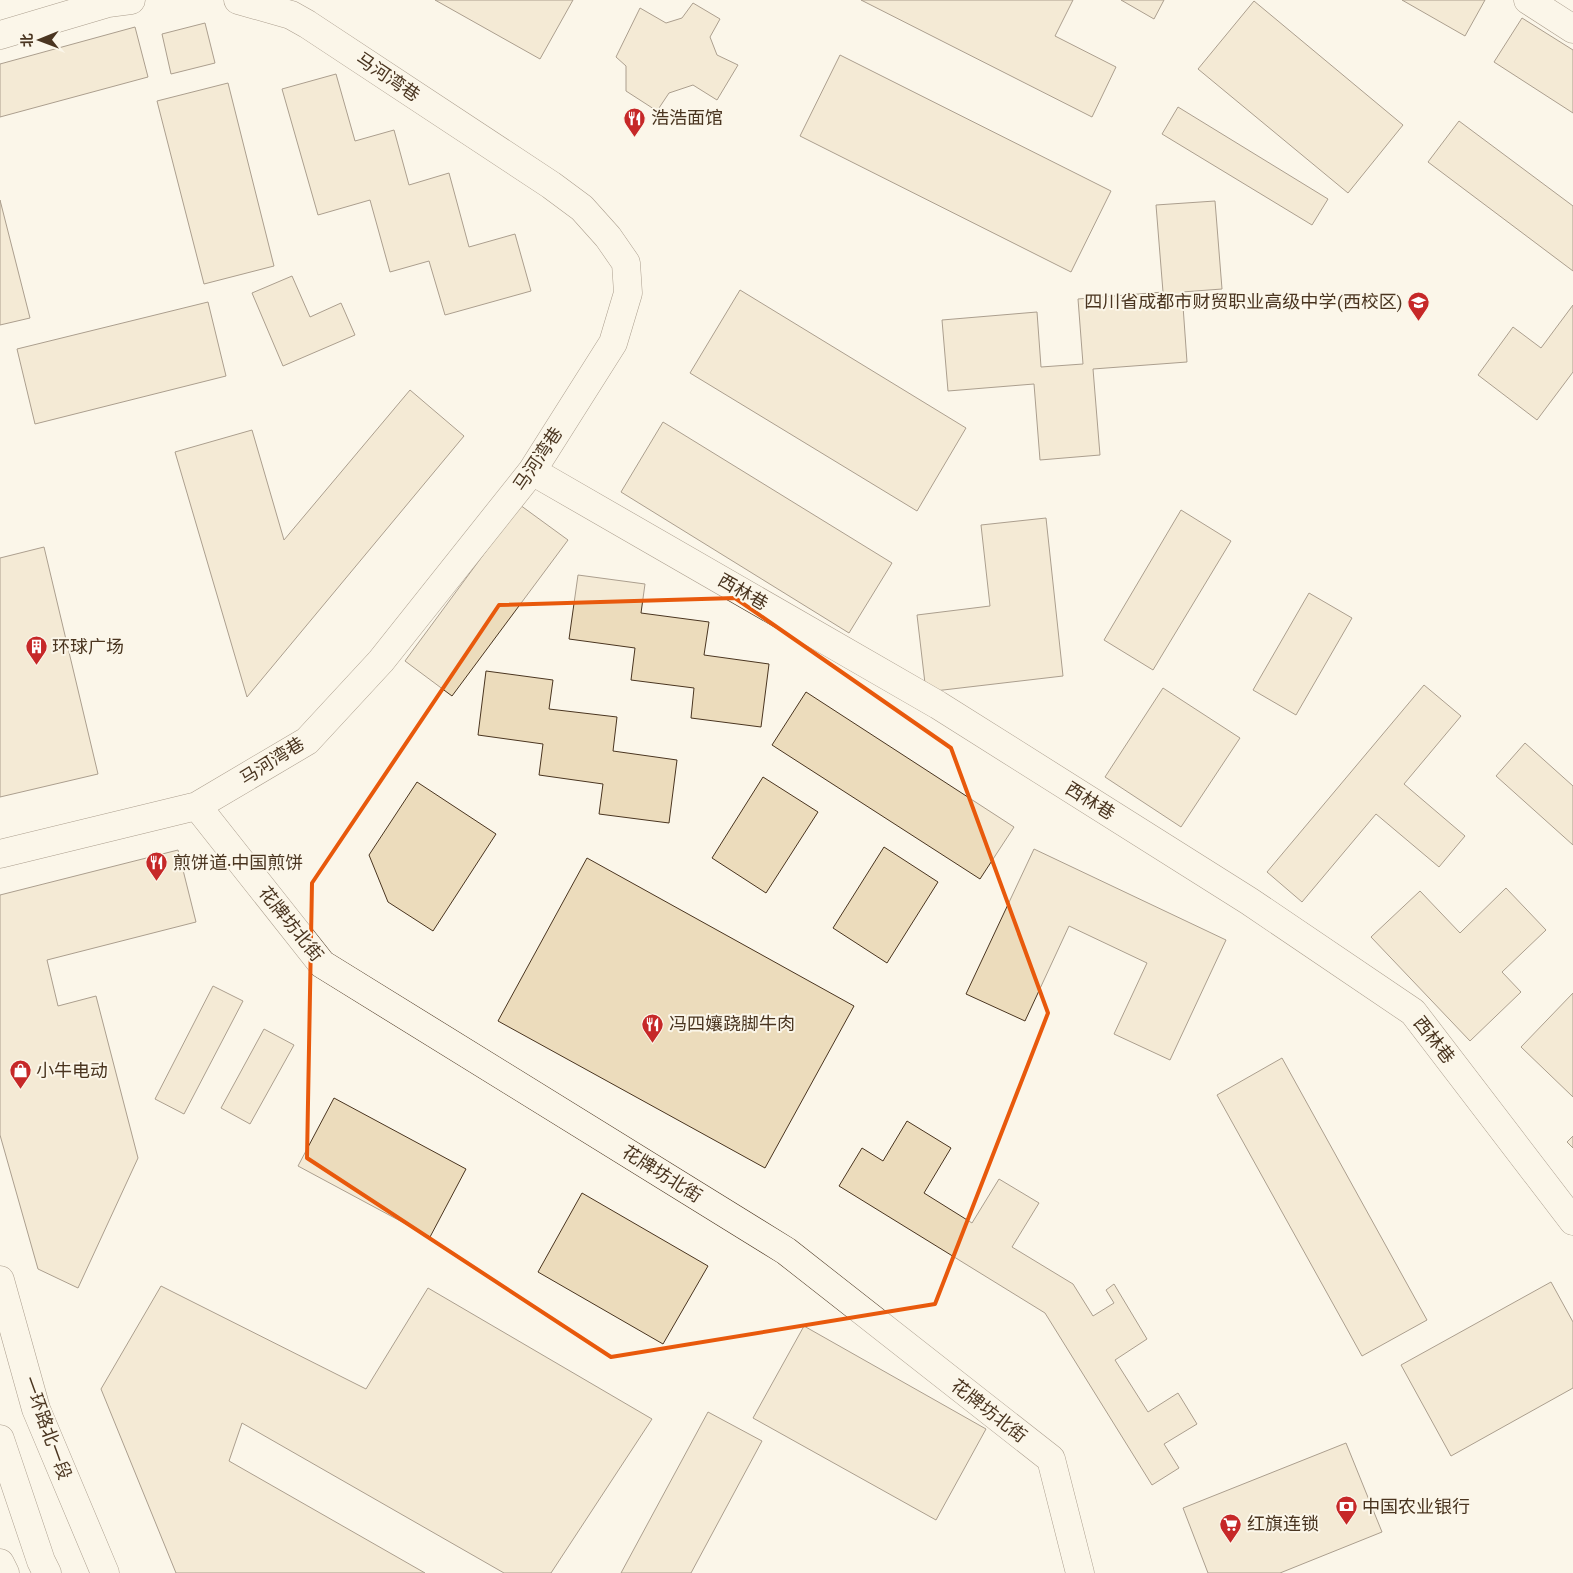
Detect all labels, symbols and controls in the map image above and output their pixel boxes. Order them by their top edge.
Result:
north arrow [15,15,65,65]
text: 北 [19,33,35,47]
street label: 马河湾巷 [353,49,423,105]
restaurant icon: 浩浩面馆 [623,106,647,137]
place label: 浩浩面馆 [651,108,723,128]
school or university icon: 四川省成都市财贸职业高级中学(西校区) [1407,290,1431,321]
place label: 四川省成都市财贸职业高级中学(西校区) [1084,292,1403,313]
street label: 马河湾巷 [510,424,566,494]
street label: 西林巷 [715,570,771,614]
building icon: 环球广场 [24,635,48,666]
place label: 环球广场 [52,637,124,657]
street label: 马河湾巷 [236,733,308,789]
street label: 西林巷 [1062,778,1118,824]
restaurant icon: 煎饼道·中国煎饼 [145,851,169,882]
place label: 煎饼道·中国煎饼 [173,853,303,873]
street label: 花牌坊北街 [255,883,327,965]
restaurant icon: 冯四孃跷脚牛肉 [641,1012,665,1043]
street label: 西林巷 [1409,1013,1459,1067]
place label: 冯四孃跷脚牛肉 [669,1014,795,1034]
shop icon: 小牛电动 [8,1059,32,1090]
place label: 小牛电动 [36,1061,108,1081]
street label: 花牌坊北街 [619,1142,705,1206]
street label: 一环路北一段 [19,1374,75,1482]
street label: 花牌坊北街 [947,1375,1031,1447]
bank icon: 中国农业银行 [1334,1495,1358,1526]
place label: 中国农业银行 [1362,1497,1470,1517]
supermarket icon: 红旗连锁 [1219,1512,1243,1543]
place label: 红旗连锁 [1247,1514,1319,1534]

